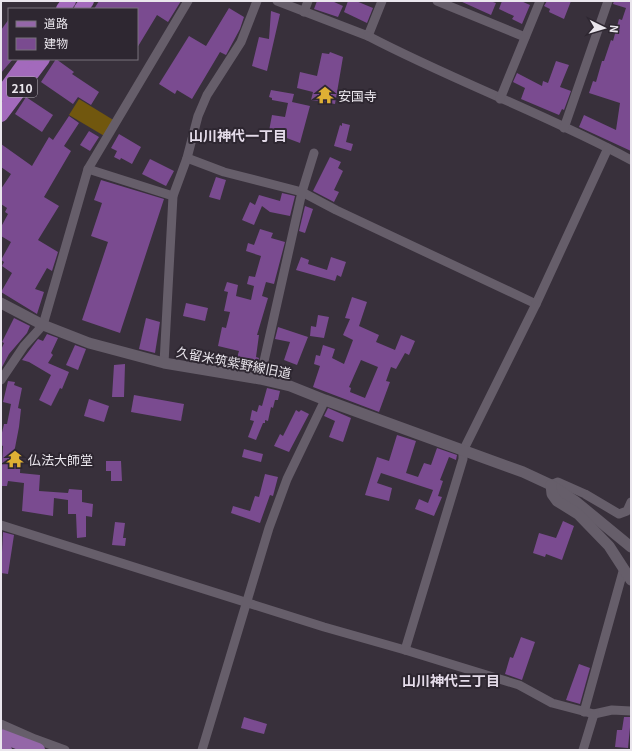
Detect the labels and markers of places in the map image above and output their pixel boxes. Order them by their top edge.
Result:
temple icon: 安国寺 [315,85,335,105]
place label: 安国寺 [338,86,377,105]
temple icon: 仏法大師堂 [5,449,25,469]
place label: 仏法大師堂 [28,450,93,469]

